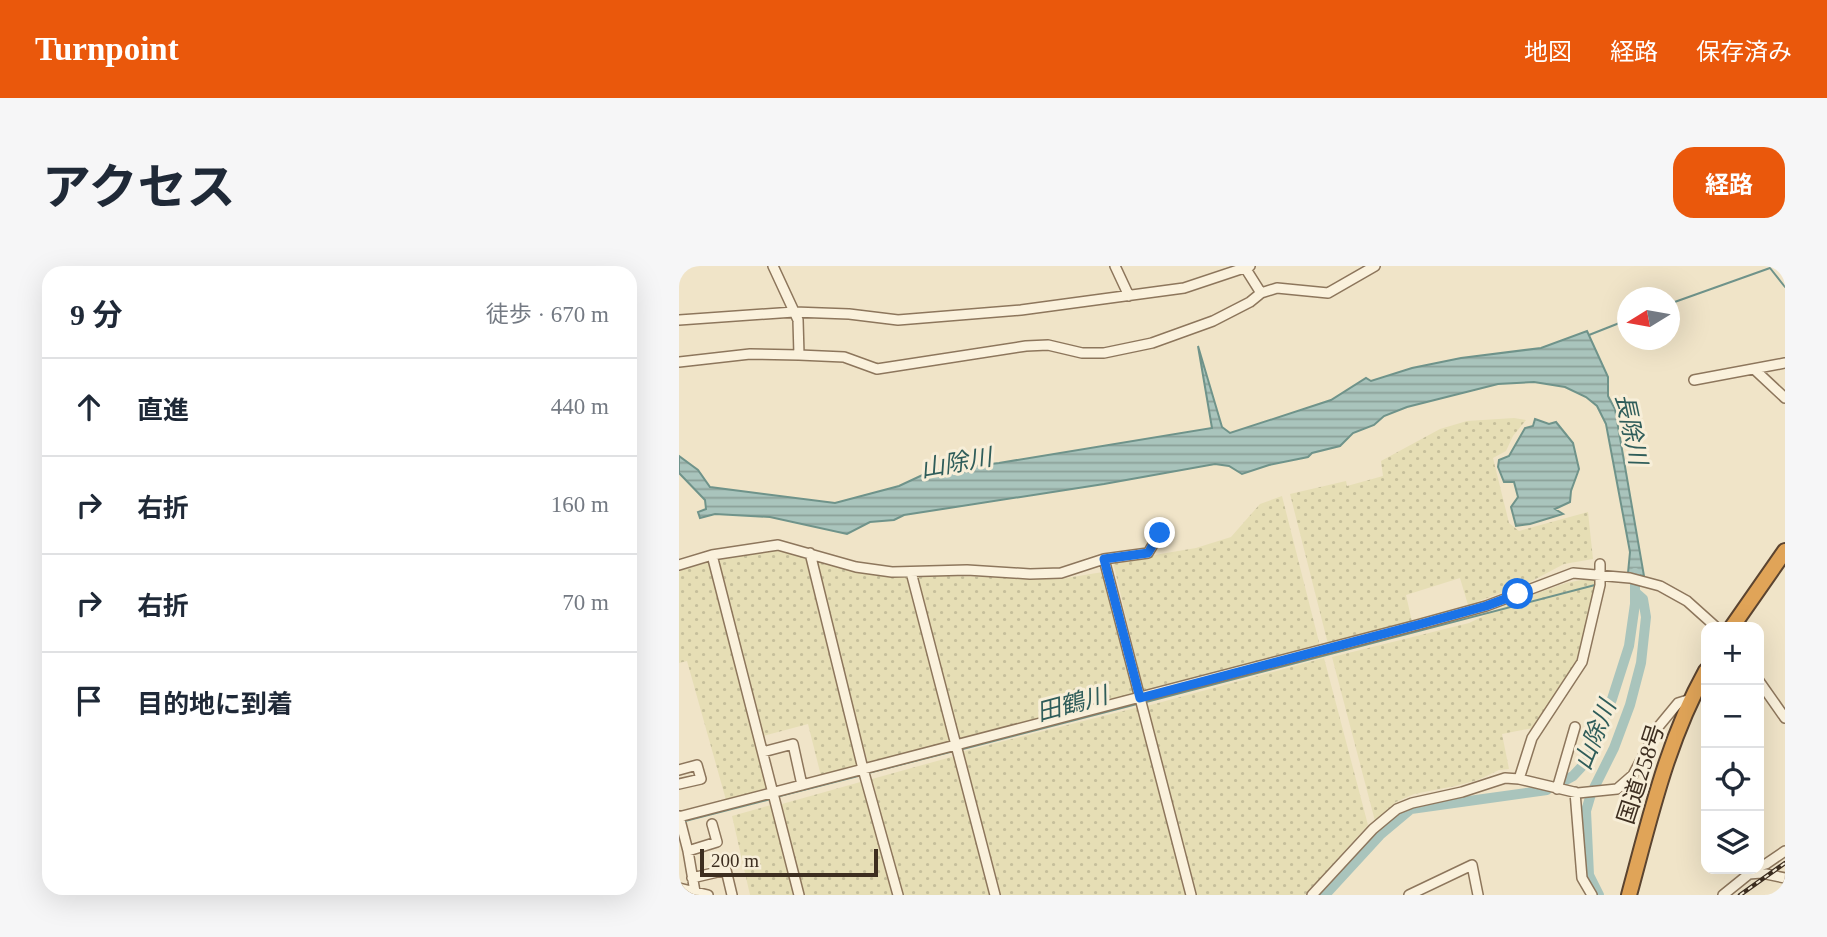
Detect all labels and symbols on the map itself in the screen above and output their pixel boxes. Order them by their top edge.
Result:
north arrow [1617,287,1680,350]
water label: 長除川 [1611,391,1652,470]
water label: 山除川 [918,443,997,482]
route end [1144,517,1175,548]
route start [1502,578,1533,609]
water label: 田鶴川 [1034,681,1113,726]
water label: 山除川 [1569,694,1622,773]
street label: 国道258号 [1613,721,1669,827]
scale bar [700,846,879,878]

